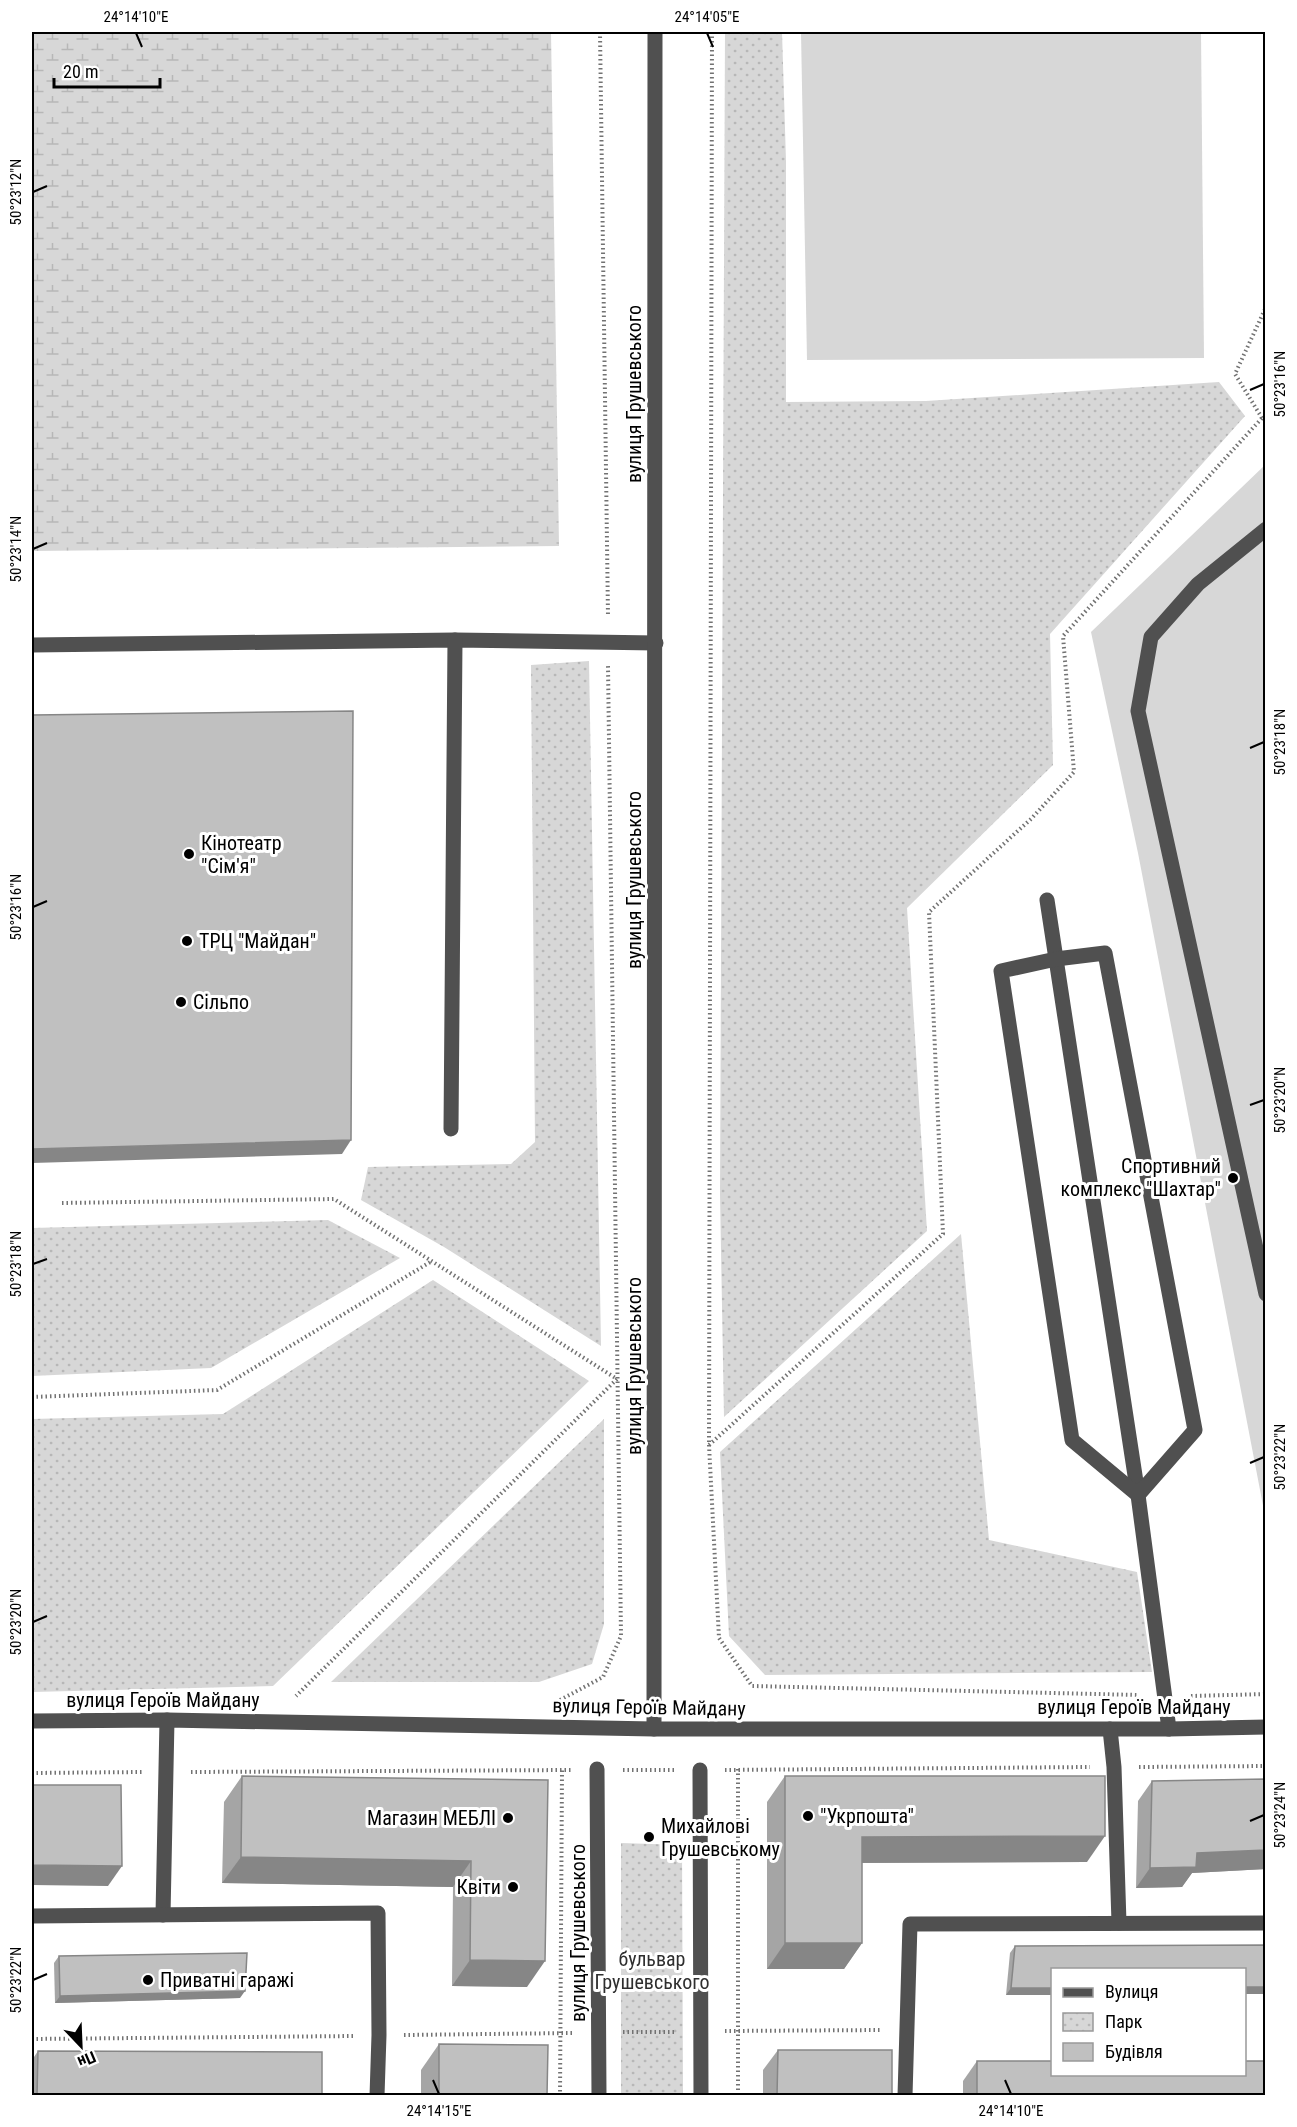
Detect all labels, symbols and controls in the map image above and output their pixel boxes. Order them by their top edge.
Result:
text: 24°14'10"E [104,8,168,26]
text: 24°14'05"E [675,8,739,26]
scale bar [54,51,160,89]
text: 20 m [63,61,98,82]
text: 50°23'12"N [7,159,25,225]
street label: вулиця Грушевського [622,305,646,483]
text: 50°23'16"N [1271,351,1289,417]
text: 50°23'14"N [7,516,25,582]
text: 50°23'18"N [1271,709,1289,775]
street label: вулиця Грушевського [622,791,646,969]
place label: Кінотеатр "Сім'я" [201,831,282,878]
marker: Кінотеатр "Сім'я" [182,847,196,861]
text: 50°23'16"N [7,874,25,940]
place label: ТРЦ "Майдан" [199,929,316,953]
marker: ТРЦ "Майдан" [180,934,194,948]
place label: Сільпо [193,990,249,1014]
marker: Сільпо [174,995,188,1009]
text: 50°23'20"N [1271,1067,1289,1133]
place label: Спортивний комплекс "Шахтар" [1061,1154,1221,1201]
marker: Спортивний комплекс "Шахтар" [1226,1171,1240,1185]
text: 50°23'18"N [7,1231,25,1297]
street label: вулиця Грушевського [622,1277,646,1455]
text: 50°23'22"N [1271,1424,1289,1490]
text: 50°23'20"N [7,1589,25,1655]
street label: вулиця Героїв Майдану [66,1688,260,1712]
street label: вулиця Героїв Майдану [552,1693,746,1721]
street label: вулиця Героїв Майдану [1037,1695,1231,1719]
text: 50°23'24"N [1271,1782,1289,1848]
place label: "Укрпошта" [820,1804,914,1828]
place label: Магазин МЕБЛІ [367,1806,496,1830]
marker: "Укрпошта" [801,1809,815,1823]
marker: Магазин МЕБЛІ [501,1811,515,1825]
place label: Михайлові Грушевському [661,1814,780,1861]
marker: Михайлові Грушевському [642,1830,656,1844]
street label: вулиця Грушевського [566,1844,590,2022]
place label: Квіти [456,1875,501,1899]
marker: Квіти [506,1880,520,1894]
text: 50°23'22"N [7,1947,25,2013]
park label: бульвар Грушевського [595,1947,709,1994]
place label: Приватні гаражі [160,1968,294,1992]
legend [1051,1968,1246,2076]
marker: Приватні гаражі [141,1973,155,1987]
text: Вулиця [1105,1981,1159,2002]
text: Парк [1105,2011,1143,2032]
north arrow [51,2016,111,2076]
text: Будівля [1105,2041,1163,2062]
text: Пн [75,2047,99,2072]
text: 24°14'15"E [407,2102,471,2120]
text: 24°14'10"E [979,2102,1043,2120]

